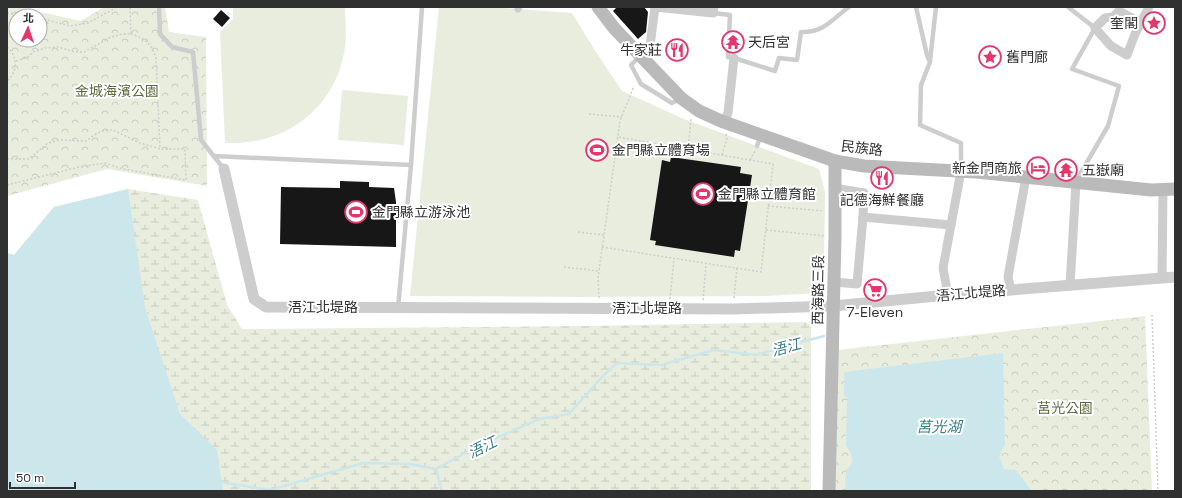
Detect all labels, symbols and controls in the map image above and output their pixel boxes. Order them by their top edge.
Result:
north arrow [8,8,48,48]
place icon: 奎閣 [1141,10,1167,36]
text: 北 [23,11,34,25]
place label: 奎閣 [1110,14,1138,32]
temple icon: 天后宮 [720,29,746,55]
place label: 天后宮 [748,33,790,51]
restaurant icon: 牛家莊 [664,37,690,63]
place label: 牛家莊 [620,41,662,59]
place icon: 舊門廊 [977,44,1003,70]
place label: 舊門廊 [1006,48,1048,66]
park label: 金城海濱公園 [75,82,159,100]
sports icon: 金門縣立體育場 [584,137,610,163]
street label: 民族路 [840,137,884,159]
place label: 金門縣立體育場 [612,141,710,159]
hotel icon: 新金門商旅 [1025,155,1051,181]
temple icon: 五嶽廟 [1053,157,1079,183]
place label: 新金門商旅 [952,159,1022,177]
place label: 五嶽廟 [1082,161,1124,179]
restaurant icon: 記德海鮮餐廳 [869,165,895,191]
sports icon: 金門縣立體育館 [690,181,716,207]
place label: 金門縣立體育館 [718,185,816,203]
place label: 記德海鮮餐廳 [840,191,924,209]
sports icon: 金門縣立游泳池 [343,199,369,225]
place label: 金門縣立游泳池 [372,203,470,221]
street label: 西海路三段 [808,255,828,325]
supermarket icon: 7-Eleven [862,277,888,303]
street label: 浯江北堤路 [935,281,1007,305]
street label: 浯江北堤路 [288,298,358,316]
street label: 浯江北堤路 [612,299,682,317]
place label: 7-Eleven [847,303,903,321]
water label: 浯江 [769,333,805,360]
park label: 莒光公園 [1037,399,1093,417]
water label: 莒光湖 [916,417,963,436]
water label: 浯江 [464,431,501,462]
scale bar [10,464,75,490]
text: 50 m [16,470,44,486]

